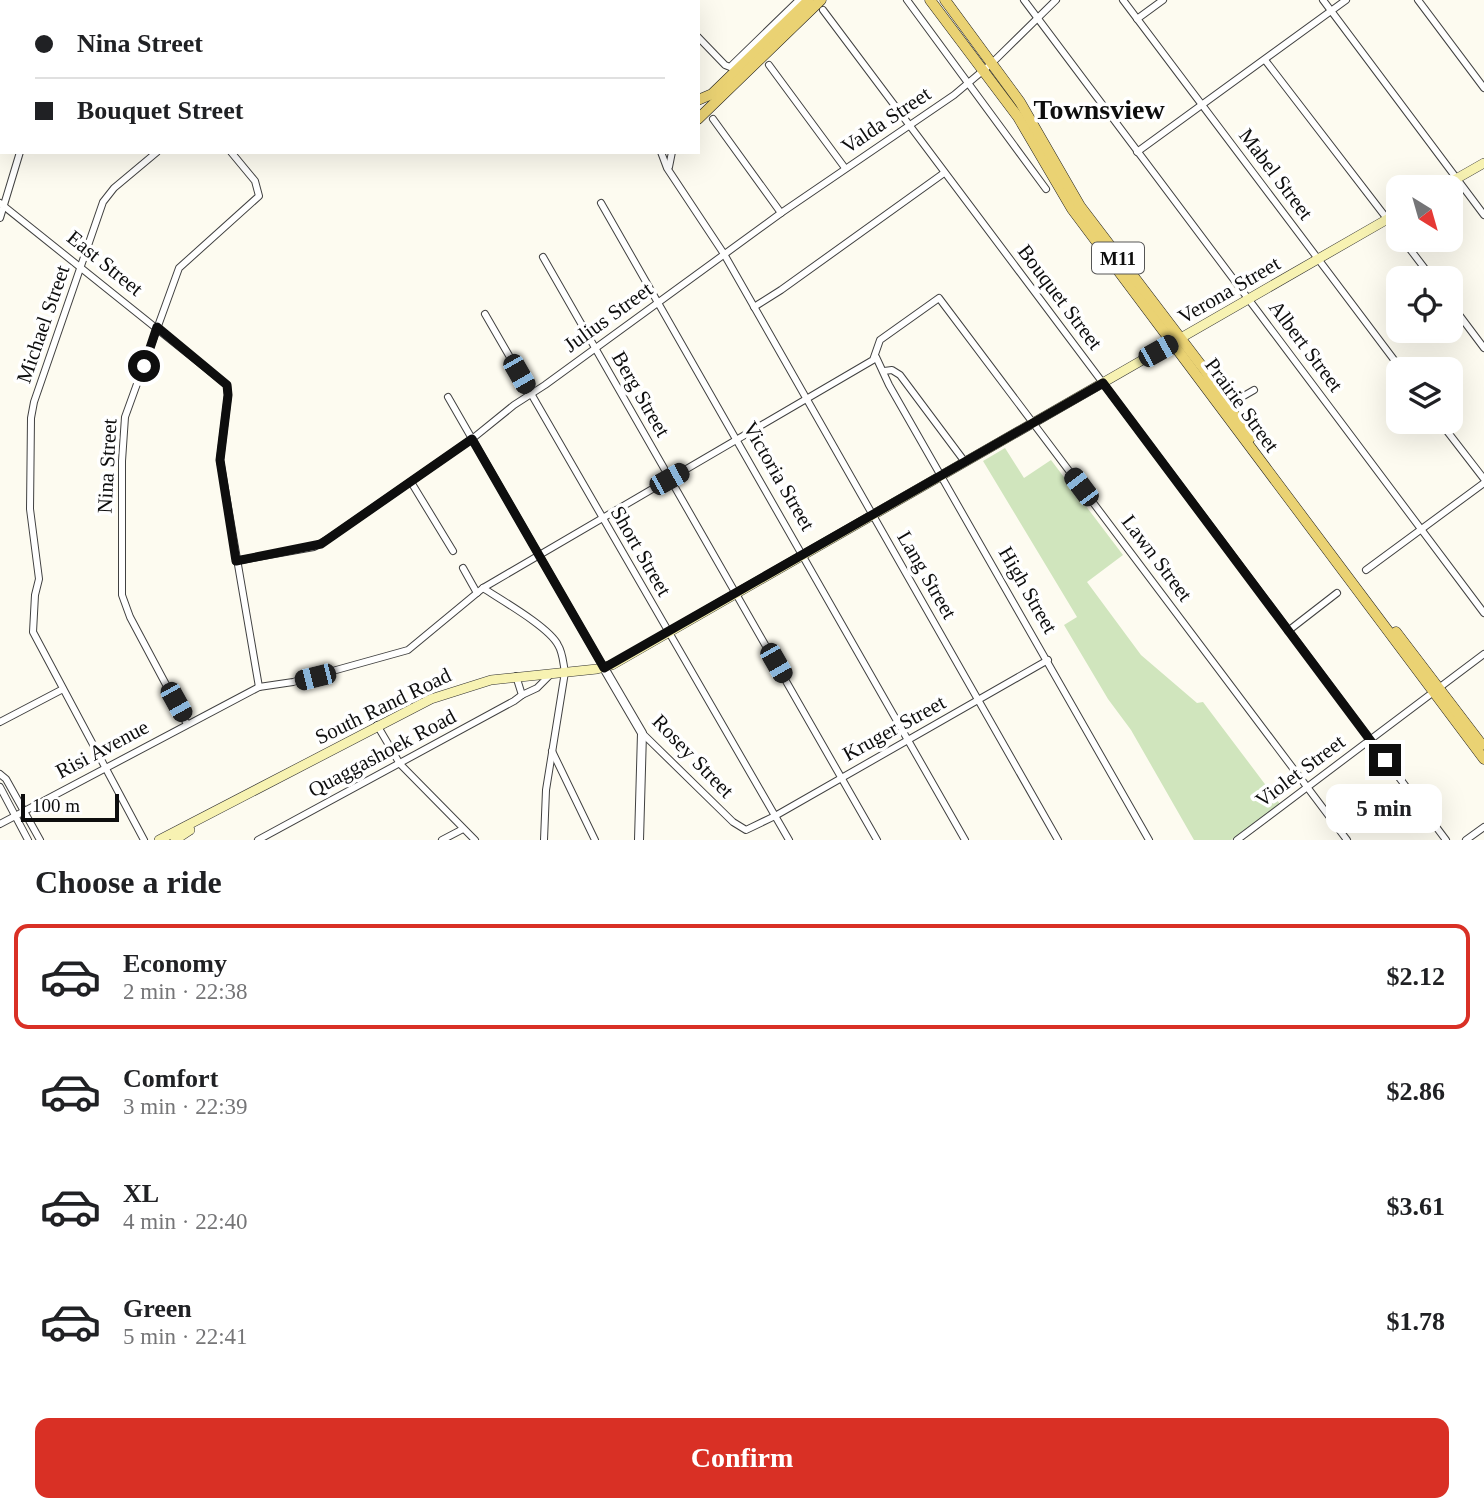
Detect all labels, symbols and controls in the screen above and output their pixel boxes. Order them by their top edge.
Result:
text: Nina Street [77,29,203,58]
street label: Valda Street [837,81,935,158]
district label: Townsview [1033,94,1165,125]
text: Bouquet Street [77,96,243,125]
street label: Mabel Street [1234,124,1318,224]
north arrow [1386,175,1463,252]
map controls [1386,175,1463,434]
street label: East Street [62,225,148,301]
street label: Bouquet Street [1013,240,1107,354]
road number: M11 [1092,242,1144,274]
street label: Verona Street [1174,251,1284,329]
street label: Michael Street [12,262,74,386]
button: locate [1386,266,1463,343]
street label: Julius Street [559,277,657,357]
street label: Albert Street [1264,296,1348,396]
car [1135,332,1182,370]
street label: Berg Street [607,347,675,441]
route start [128,350,160,382]
car [500,351,539,397]
street label: Prairie Street [1200,353,1284,457]
button: layers [1386,357,1463,434]
street label: Victoria Street [738,417,820,535]
street label: Nina Street [93,418,121,514]
car [646,460,693,498]
car [1060,464,1103,510]
street label: Short Street [606,502,676,600]
street label: Lawn Street [1117,510,1197,606]
street label: Lang Street [892,527,962,623]
street label: High Street [994,542,1063,638]
car [757,640,796,686]
car [293,662,338,692]
street label: South Rand Road [311,663,455,749]
car [157,679,196,725]
street label: Kruger Street [838,690,950,766]
street label: Quaggashoek Road [304,704,460,802]
street label: Rosey Street [647,709,739,803]
street label: Risi Avenue [51,715,153,783]
street label: Violet Street [1251,730,1349,812]
route end [1369,744,1401,776]
callout: 5 min [1327,784,1443,834]
scale bar [21,791,119,823]
text: 100 m [32,795,80,816]
text: 5 min [1356,796,1412,821]
text: Choose a ride [35,864,222,900]
icon: car [39,945,102,1008]
text: Economy [123,949,227,978]
text: $2.12 [1387,962,1445,991]
text: 2 min · 22:38 [123,979,248,1004]
icon: car [39,1060,102,1123]
text: Comfort [123,1064,218,1093]
text: $2.86 [1387,1077,1445,1106]
text: 3 min · 22:39 [123,1094,248,1119]
icon: car [39,1175,102,1238]
text: XL [123,1179,159,1208]
text: $3.61 [1387,1192,1445,1221]
text: 4 min · 22:40 [123,1209,248,1234]
icon: car [39,1290,102,1353]
text: Green [123,1294,192,1323]
text: $1.78 [1387,1307,1445,1336]
text: 5 min · 22:41 [123,1324,248,1349]
button: Confirm [35,1418,1449,1498]

